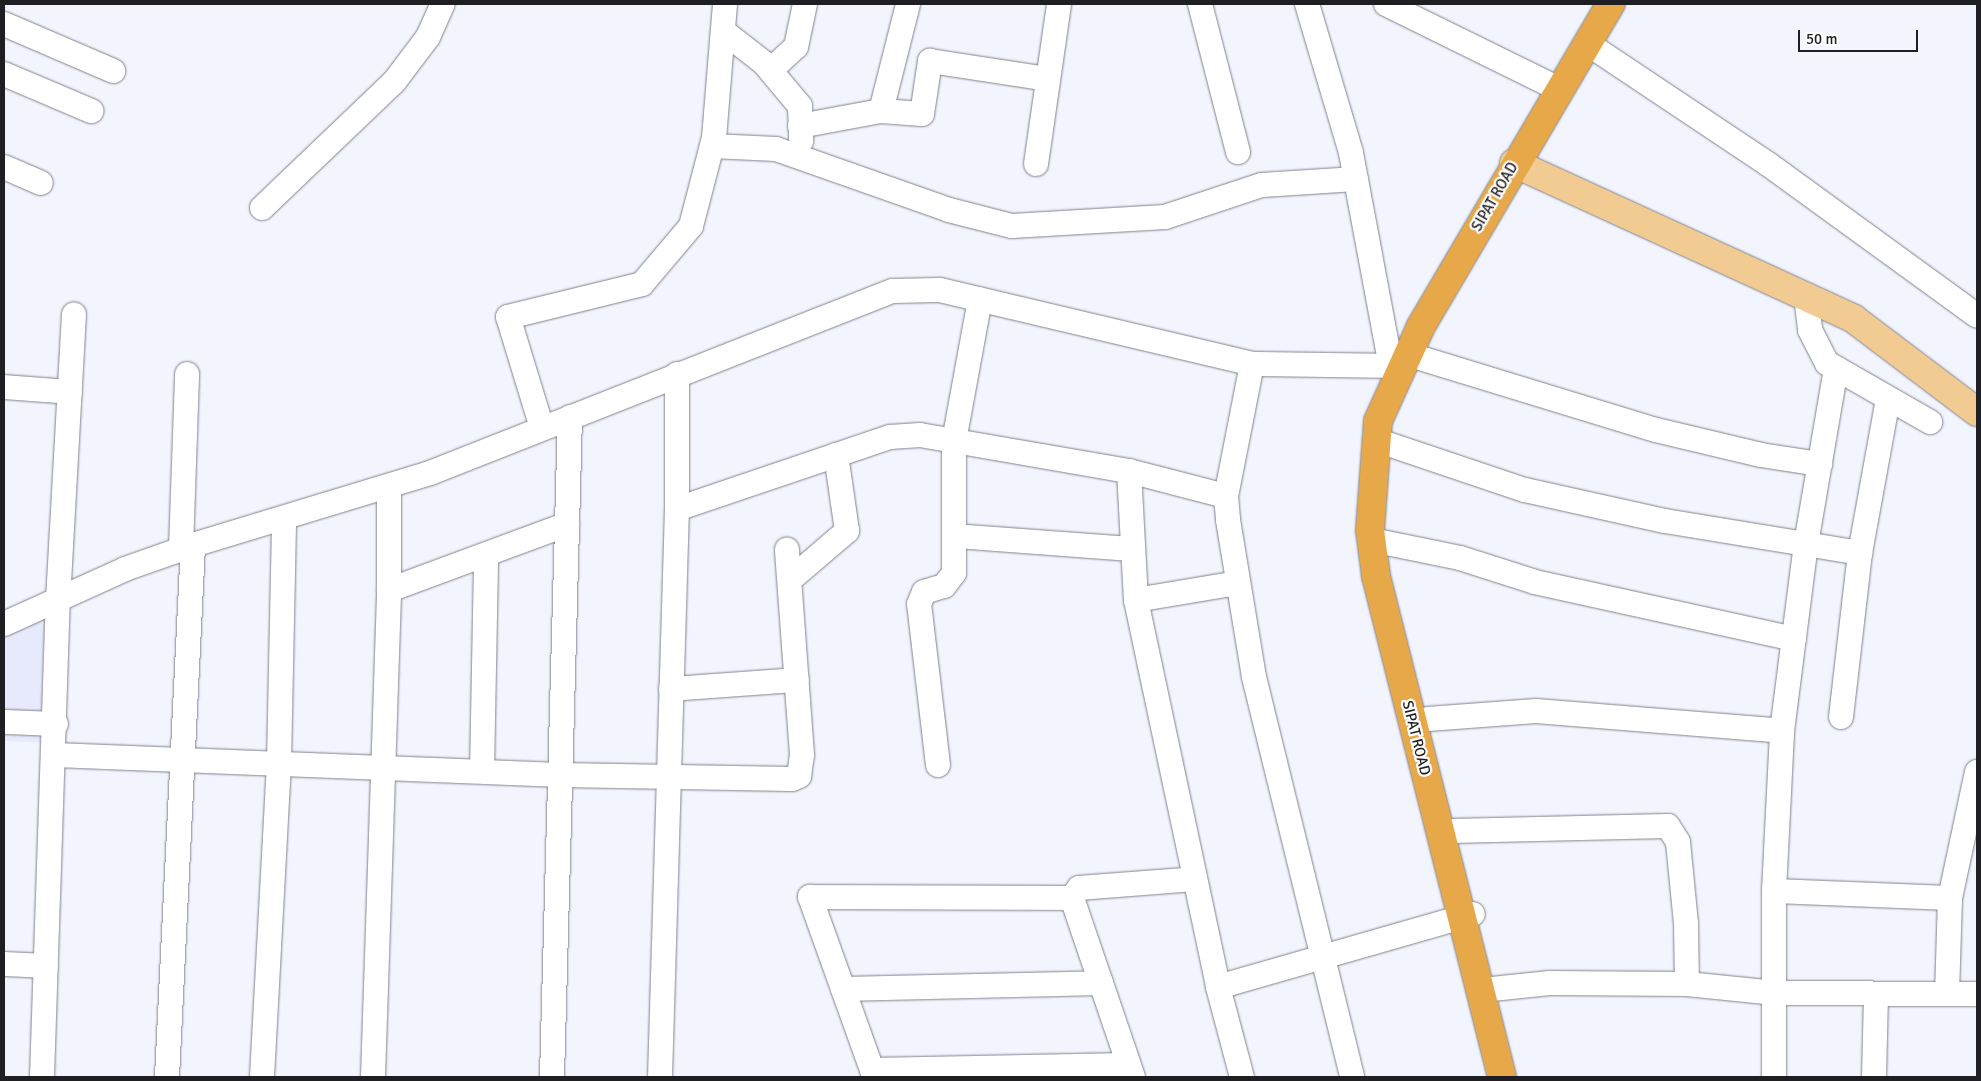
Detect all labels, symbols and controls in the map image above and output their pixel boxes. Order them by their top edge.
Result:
scale bar [1801,20,1921,52]
text: 50 m [1806,30,1837,48]
street label: SIPAT ROAD [1468,159,1522,235]
street label: SIPAT ROAD [1398,699,1434,777]

